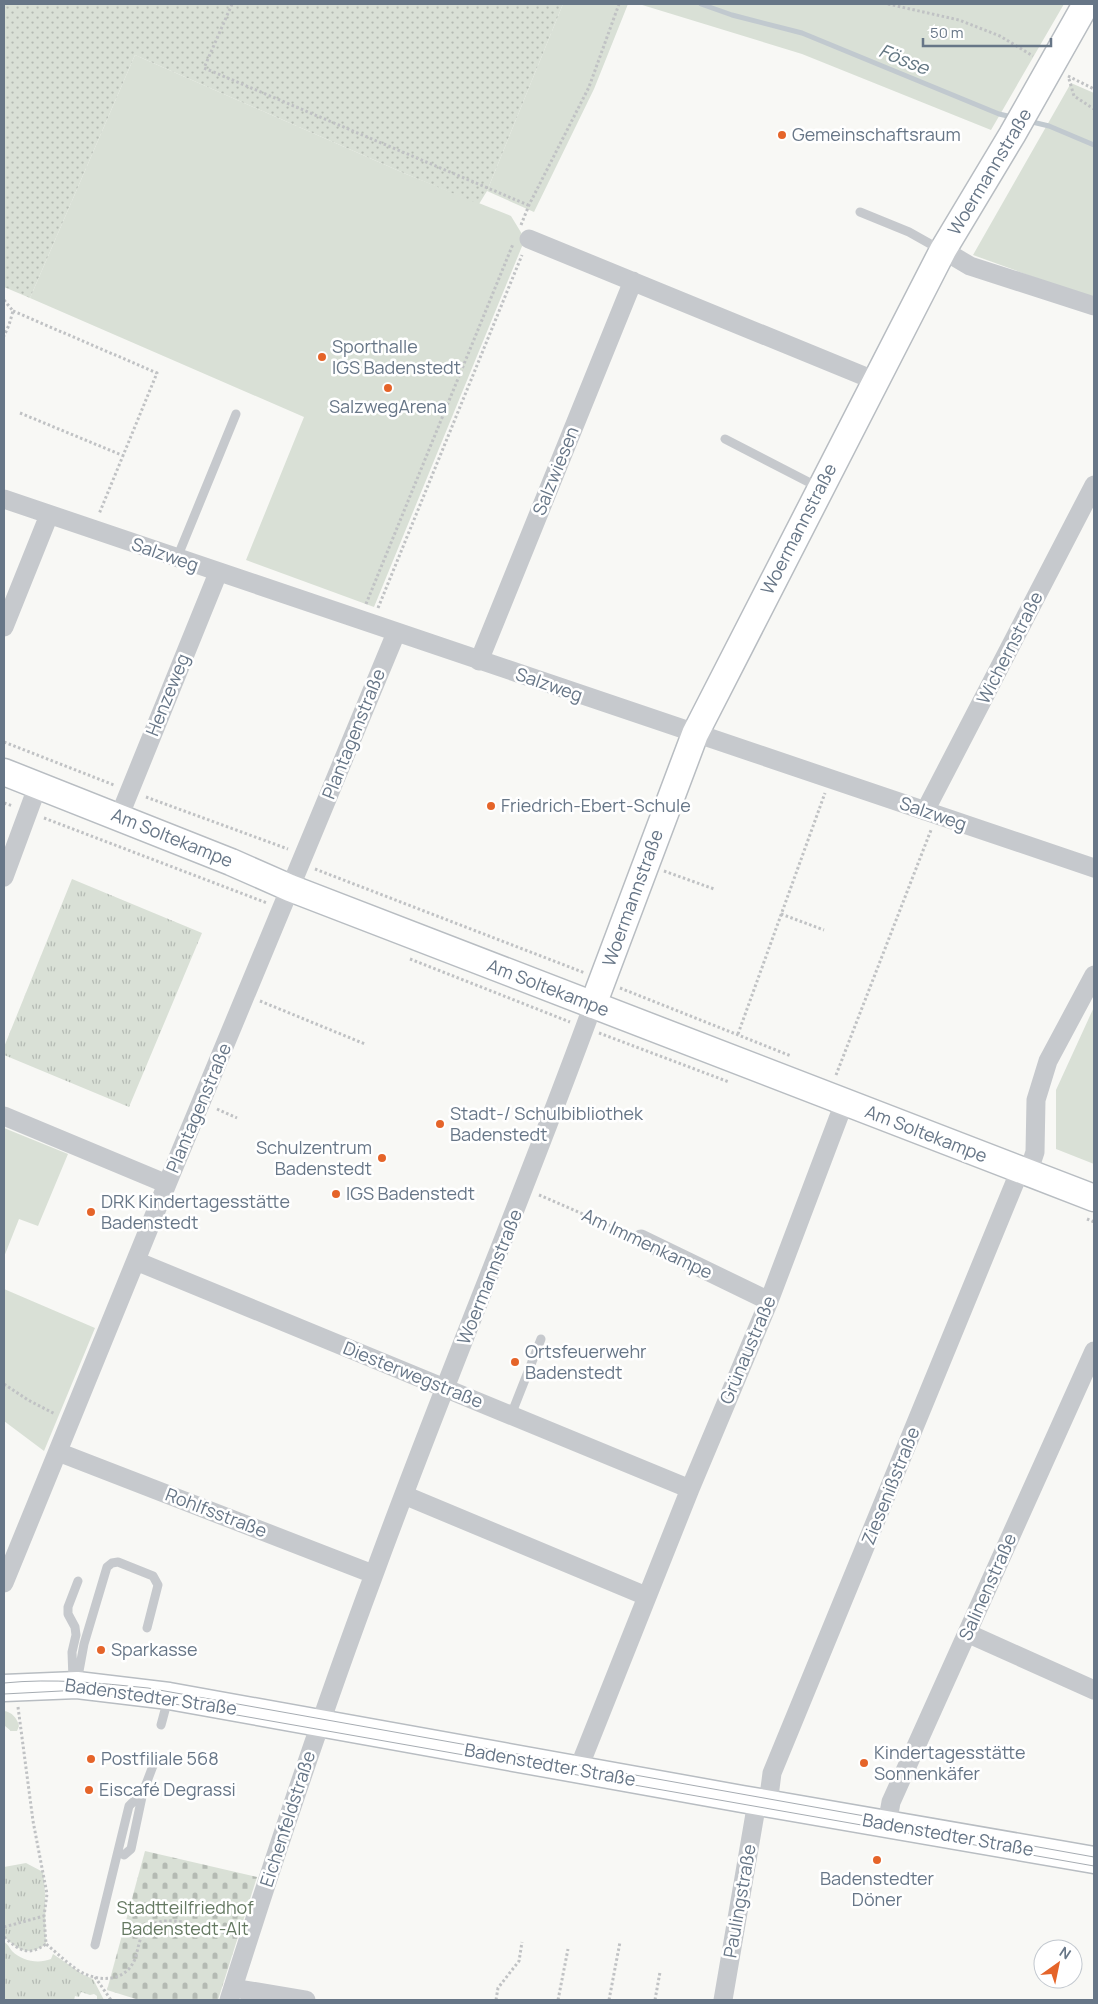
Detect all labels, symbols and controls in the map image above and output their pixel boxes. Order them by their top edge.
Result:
scale bar [923,15,1050,47]
text: 50 m [930,22,964,43]
water label: Fösse [875,37,934,81]
street label: Woermannstraße [942,104,1037,239]
place label: Gemeinschaftsraum [792,122,961,146]
marker: Gemeinschaftsraum [776,129,788,141]
place label: Sporthalle IGS Badenstedt [332,334,461,379]
marker: Sporthalle IGS Badenstedt [316,351,328,363]
marker: SalzwegArena [382,382,394,394]
place label: SalzwegArena [329,394,447,418]
street label: Salzwiesen [526,423,584,519]
street label: Woermannstraße [755,459,842,598]
street label: Salzweg [129,531,202,577]
street label: Wichernstraße [970,587,1048,708]
street label: Henzeweg [140,650,194,739]
street label: Salzweg [513,661,586,707]
street label: Plantagenstraße [316,665,390,802]
street label: Salzweg [897,790,970,836]
place label: Friedrich-Ebert-Schule [501,793,691,817]
marker: Friedrich-Ebert-Schule [485,800,497,812]
street label: Am Soltekampe [108,802,237,872]
street label: Woermannstraße [596,826,668,969]
street label: Am Soltekampe [484,953,613,1021]
street label: Plantagenstraße [160,1039,236,1176]
street label: Am Soltekampe [862,1099,991,1167]
place label: Stadt-/ Schulbibliothek Badenstedt [450,1101,644,1146]
marker: Stadt-/ Schulbibliothek Badenstedt [434,1118,446,1130]
place label: Schulzentrum Badenstedt [256,1135,372,1180]
marker: Schulzentrum Badenstedt [376,1152,388,1164]
place label: IGS Badenstedt [346,1181,475,1205]
marker: IGS Badenstedt [330,1188,342,1200]
place label: DRK Kindertagesstätte Badenstedt [101,1189,290,1234]
street label: Am Immenkampe [578,1202,717,1284]
street label: Woermannstraße [451,1205,527,1348]
marker: DRK Kindertagesstätte Badenstedt [85,1206,97,1218]
street label: Grünaustraße [713,1292,781,1407]
street label: Diesterwegstraße [340,1335,487,1413]
place label: Ortsfeuerwehr Badenstedt [525,1339,647,1384]
marker: Ortsfeuerwehr Badenstedt [509,1356,521,1368]
street label: Ziesenißstraße [855,1423,925,1548]
street label: Rohlfsstraße [162,1482,271,1542]
street label: Salinenstraße [953,1529,1021,1644]
place label: Sparkasse [111,1637,198,1661]
marker: Sparkasse [95,1644,107,1656]
street label: Badenstedter Straße [64,1672,239,1720]
street label: Badenstedter Straße [463,1737,638,1791]
place label: Kindertagesstätte Sonnenkäfer [874,1740,1026,1785]
place label: Postfiliale 568 [101,1746,219,1770]
street label: Eichenfeldstraße [254,1748,320,1890]
marker: Postfiliale 568 [85,1753,97,1765]
marker: Kindertagesstätte Sonnenkäfer [858,1757,870,1769]
place label: Eiscafé Degrassi [99,1777,236,1801]
marker: Eiscafé Degrassi [83,1784,95,1796]
street label: Badenstedter Straße [861,1807,1036,1861]
street label: Paulingstraße [717,1842,761,1960]
marker: Badenstedter Döner [871,1854,883,1866]
place label: Badenstedter Döner [820,1866,934,1911]
park label: Stadtteilfriedhof Badenstedt-Alt [116,1895,254,1940]
north arrow [1033,1939,1083,1989]
text: N [1056,1942,1075,1963]

